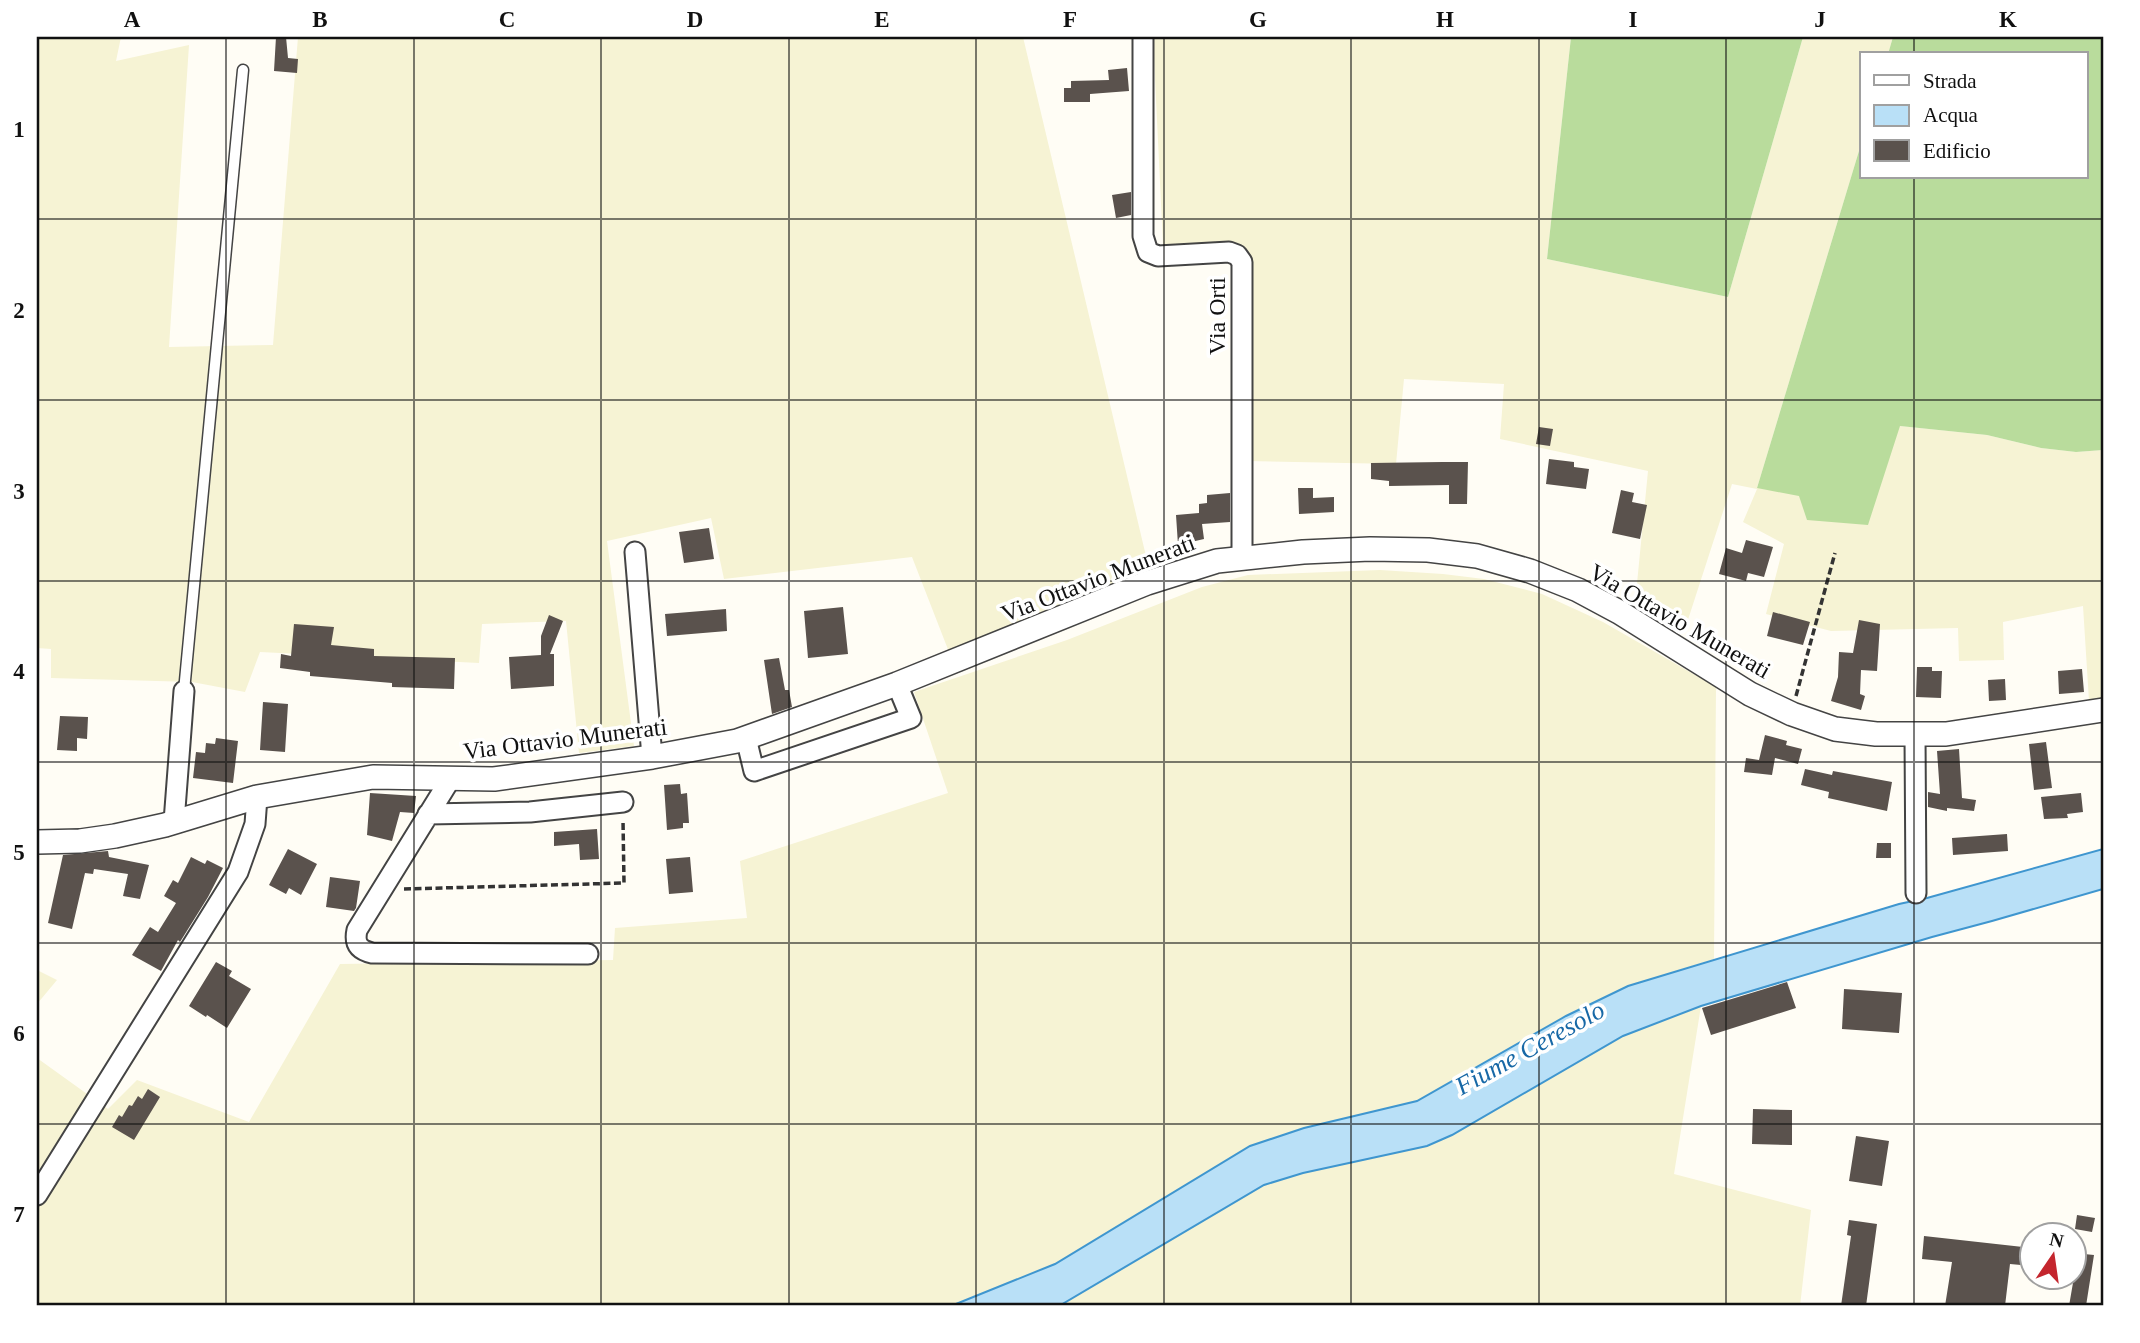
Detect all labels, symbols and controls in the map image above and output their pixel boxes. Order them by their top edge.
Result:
text: A [124,7,141,32]
text: B [312,7,328,32]
text: C [499,7,515,32]
text: D [687,7,703,32]
text: E [874,7,890,32]
text: F [1063,7,1077,32]
text: G [1249,7,1267,32]
text: H [1436,7,1454,32]
text: I [1629,7,1638,32]
text: J [1814,7,1826,32]
text: K [1999,7,2017,32]
legend [1860,52,2088,178]
text: Strada [1923,69,1977,93]
text: Acqua [1923,103,1978,127]
text: 1 [13,117,25,142]
text: Edificio [1923,139,1991,163]
street label: Via Orti [1204,277,1230,355]
text: 2 [13,298,25,323]
text: 3 [13,479,25,504]
street label: Via Ottavio Munerati [998,529,1199,627]
street label: Via Ottavio Munerati [1585,558,1776,684]
text: 4 [13,659,25,684]
street label: Via Ottavio Munerati [462,714,669,764]
text: 5 [13,840,25,865]
water label: Fiume Ceresolo [1450,995,1610,1101]
text: 6 [13,1021,25,1046]
text: 7 [13,1202,25,1227]
north arrow [2018,1220,2088,1290]
text: N [2048,1228,2066,1252]

